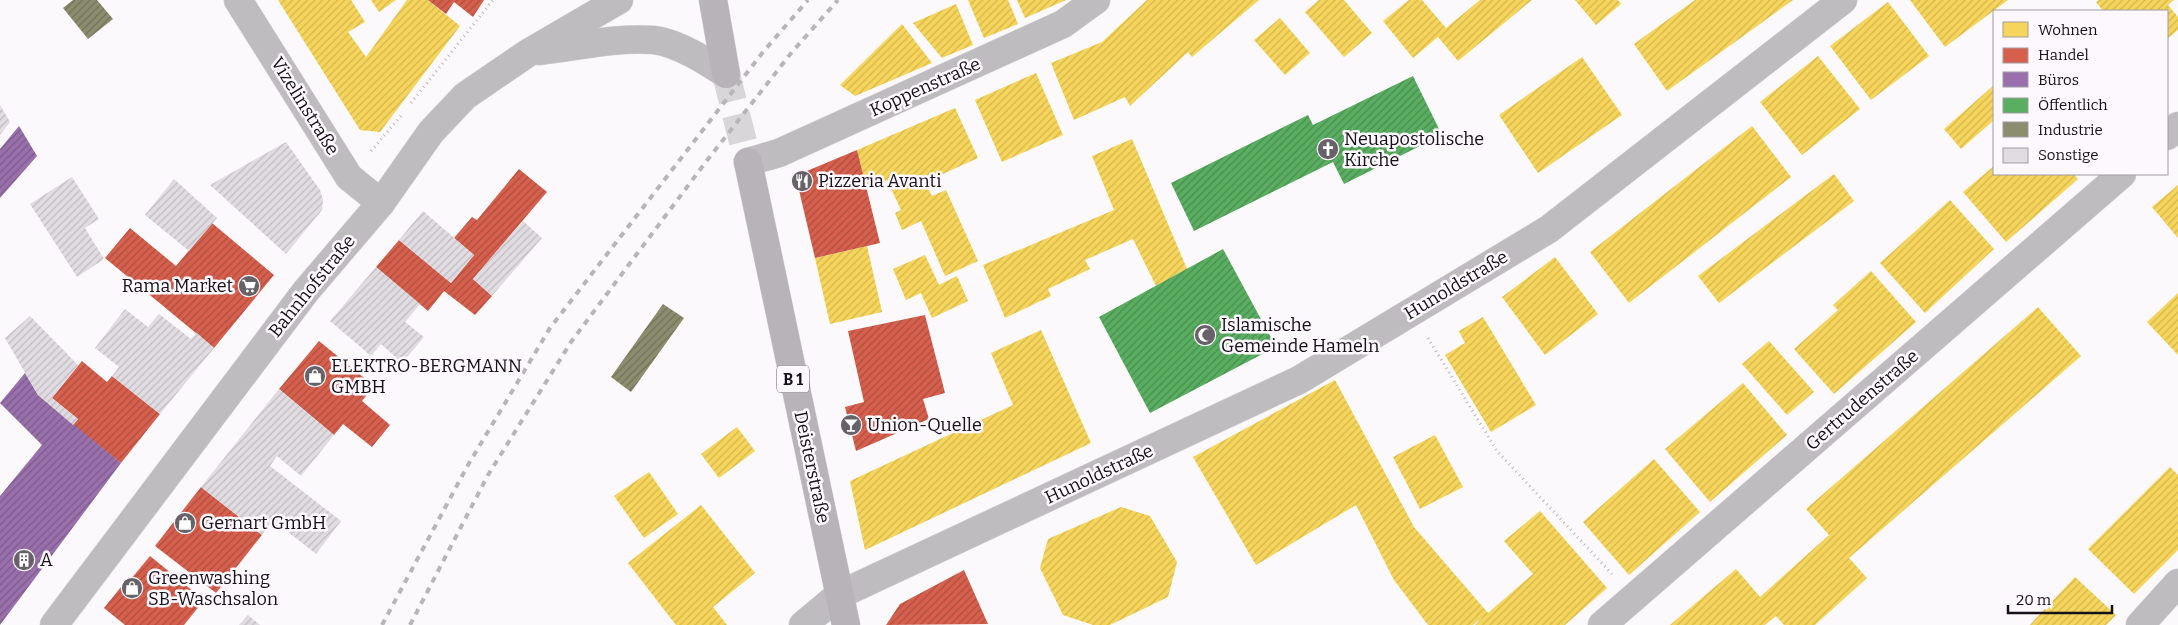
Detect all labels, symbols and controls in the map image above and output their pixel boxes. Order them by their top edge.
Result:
legend [1993,10,2168,175]
text: Wohnen [2038,21,2098,39]
text: Handel [2038,46,2089,64]
street label: Vizelinstraße [266,53,344,159]
street label: Koppenstraße [866,53,984,121]
text: Büros [2038,71,2079,89]
text: Öffentlich [2038,96,2108,114]
text: Industrie [2038,121,2103,139]
place label: Neuapostolische Kirche [1344,128,1484,171]
church icon: Neuapostolische Kirche [1316,137,1340,161]
text: Sonstige [2038,146,2098,164]
restaurant icon: Pizzeria Avanti [790,169,814,193]
place label: Pizzeria Avanti [818,170,942,192]
street label: Bahnhofstraße [264,230,360,342]
street label: Hunoldstraße [1400,245,1512,325]
supermarket icon: Rama Market [237,274,261,298]
place label: Rama Market [122,275,233,297]
place label: Islamische Gemeinde Hameln [1221,314,1380,357]
mosque icon: Islamische Gemeinde Hameln [1193,323,1217,347]
street label: Gertrudenstraße [1801,345,1923,455]
place label: ELEKTRO-BERGMANN GMBH [331,355,522,398]
shop icon: ELEKTRO-BERGMANN GMBH [303,364,327,388]
road number: B 1 [777,366,809,392]
street label: Deisterstraße [789,409,835,525]
bar icon: Union-Quelle [839,413,863,437]
place label: Union-Quelle [867,414,982,436]
street label: Hunoldstraße [1041,439,1157,509]
shop icon: Gernart GmbH [173,511,197,535]
place label: Gernart GmbH [201,512,326,534]
building icon: A [12,548,36,572]
place label: A [40,549,53,571]
place label: Greenwashing SB-Waschsalon [148,567,279,610]
shop icon: Greenwashing SB-Waschsalon [120,576,144,600]
scale bar [2008,582,2112,614]
text: 20 m [2016,591,2052,609]

